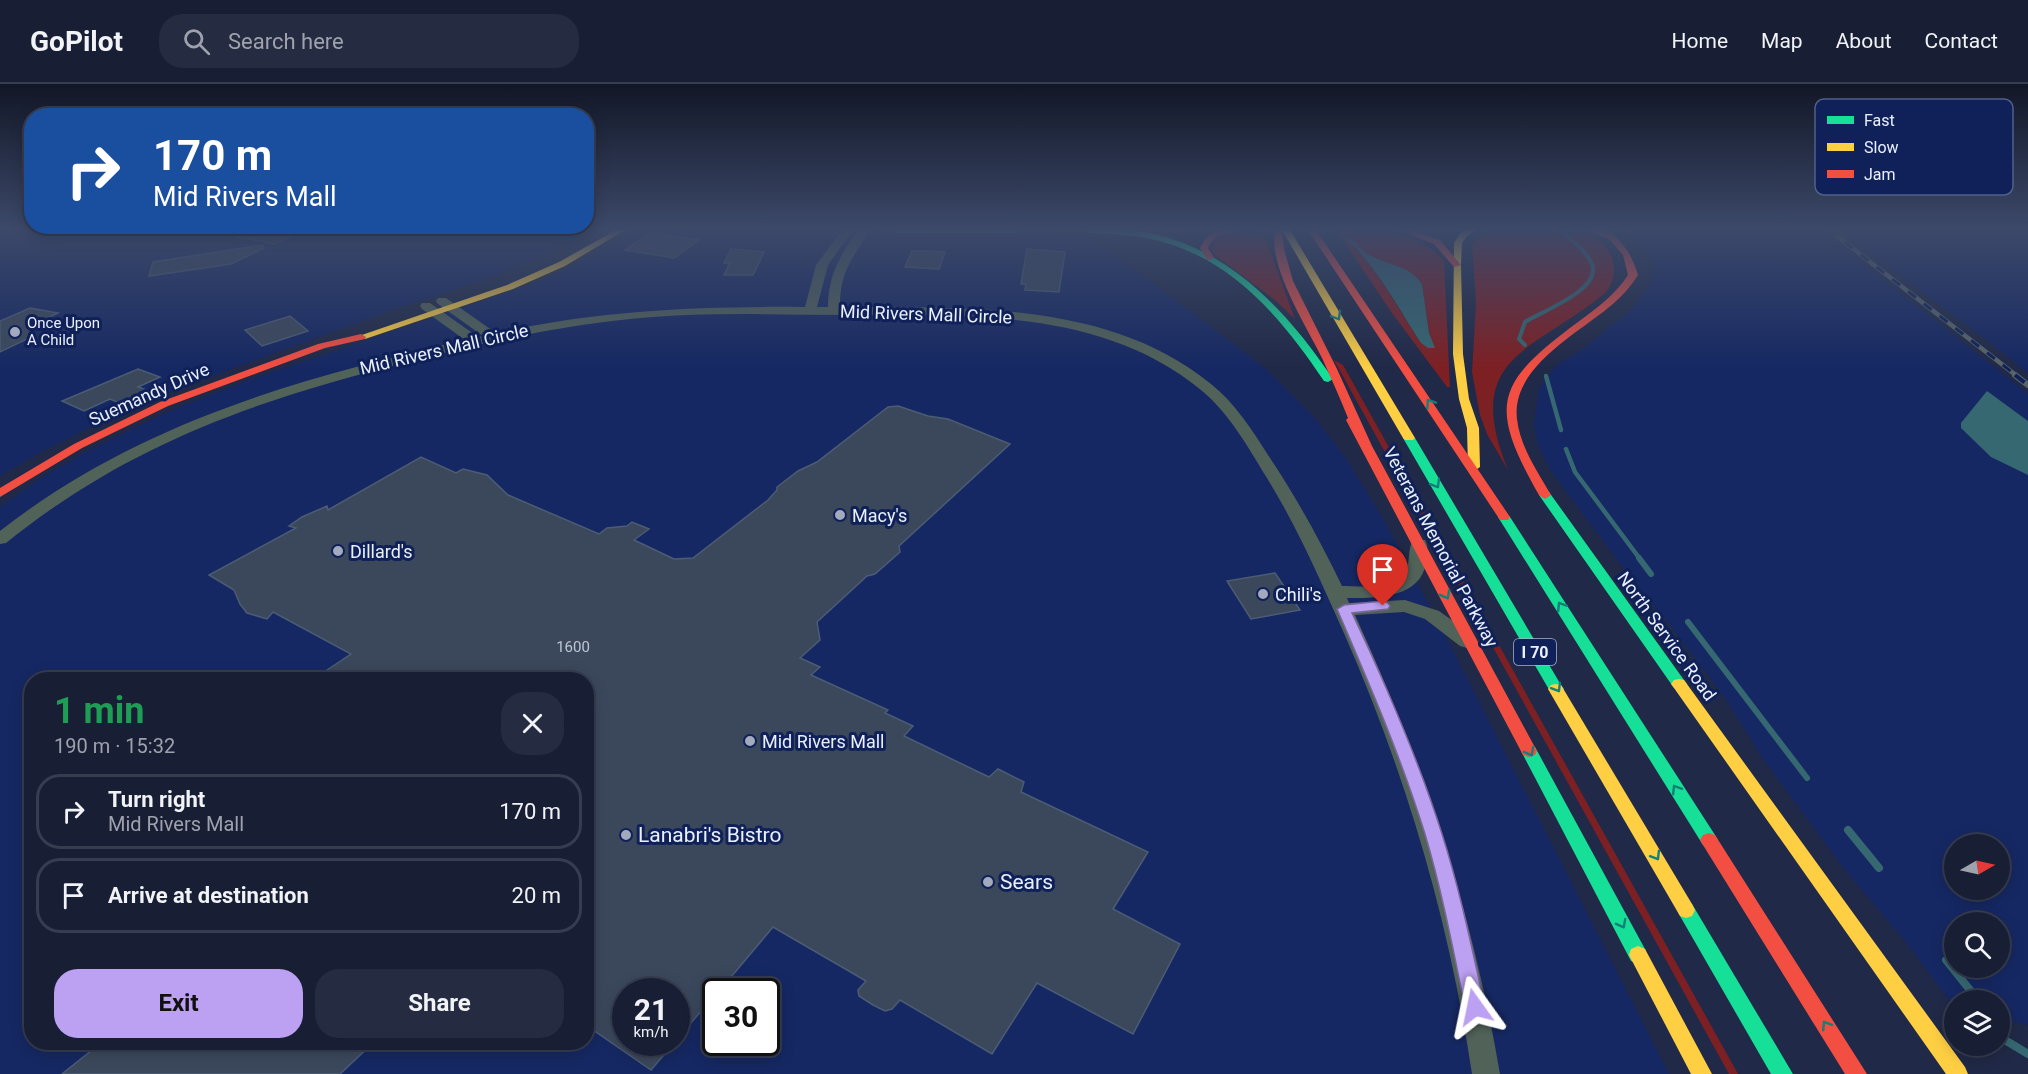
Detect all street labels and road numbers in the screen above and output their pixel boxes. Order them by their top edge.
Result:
street label: Mid Rivers Mall Circle [840,301,1012,327]
street label: Mid Rivers Mall Circle [358,319,530,379]
street label: Suemandy Drive [86,358,212,430]
street label: Veterans Memorial Parkway [1379,443,1503,651]
street label: North Service Road [1613,567,1721,705]
road number: I 70 [1514,639,1556,665]

